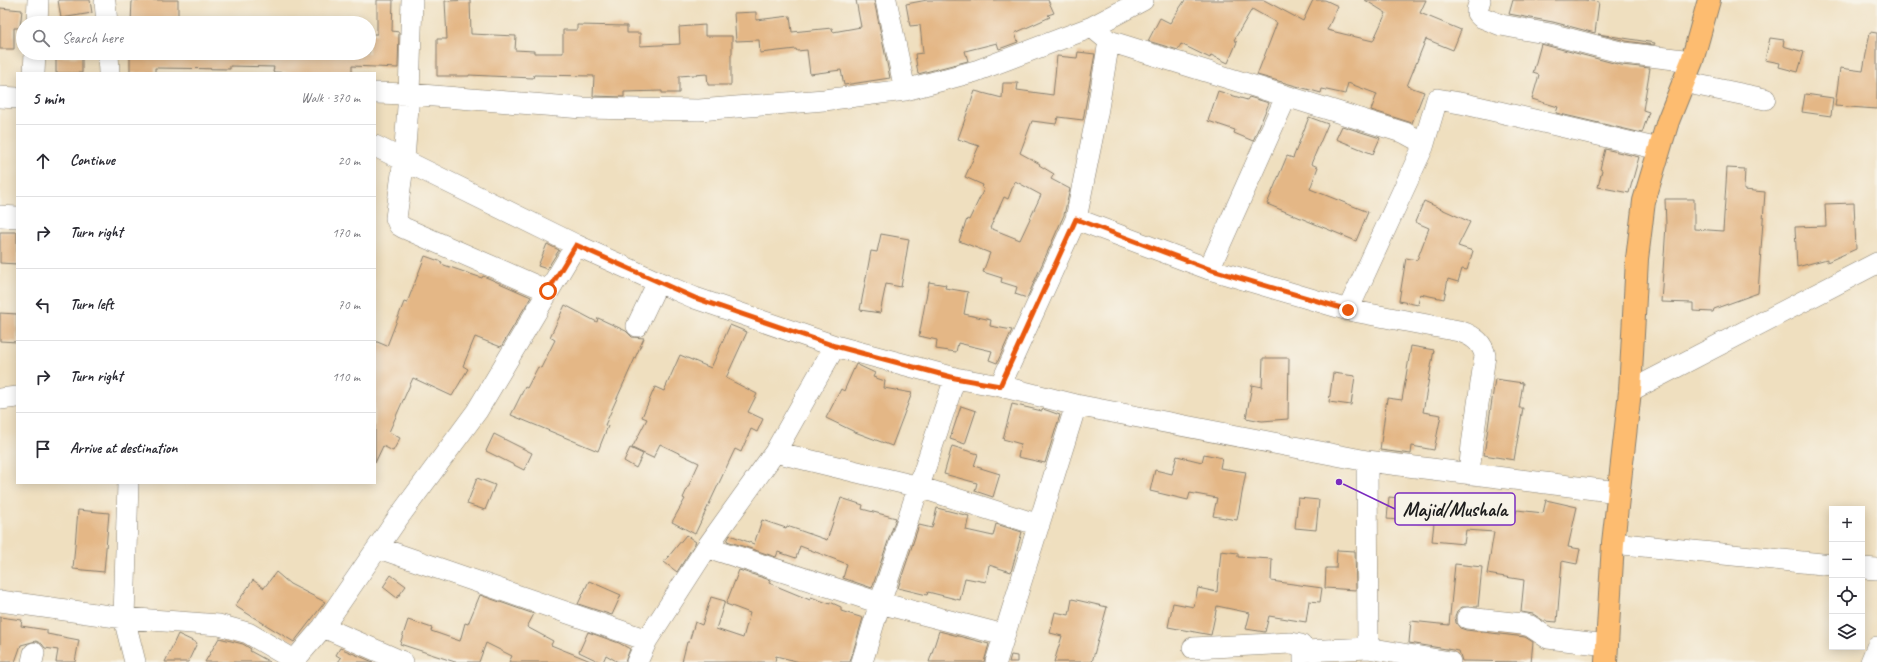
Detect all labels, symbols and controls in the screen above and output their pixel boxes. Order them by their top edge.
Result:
search box [16,16,376,60]
icon: search [30,27,52,49]
text: Search here [62,29,123,48]
text: 5 min [32,88,64,109]
text: Walk · 370 m [301,90,360,106]
icon: ahead [32,150,54,172]
text: Continue [70,151,115,170]
text: 20 m [338,153,360,169]
icon: right [32,222,54,244]
text: Turn right [70,223,123,242]
text: 170 m [332,225,360,241]
route start [539,282,557,300]
icon: left [32,294,54,316]
text: Turn left [70,295,113,314]
text: 70 m [338,297,360,313]
route end [1339,301,1357,319]
icon: right [32,366,54,388]
text: Turn right [70,367,123,386]
text: 110 m [332,369,360,385]
icon: arrive [32,438,54,460]
text: Arrive at destination [70,439,177,458]
callout: Majid/Mushala [1395,493,1515,525]
text: Majid/Mushala [1403,497,1509,522]
map controls [1829,506,1865,650]
button: + [1829,506,1865,542]
button: − [1829,542,1865,578]
button: locate [1829,578,1865,614]
button: layers [1829,614,1865,650]

